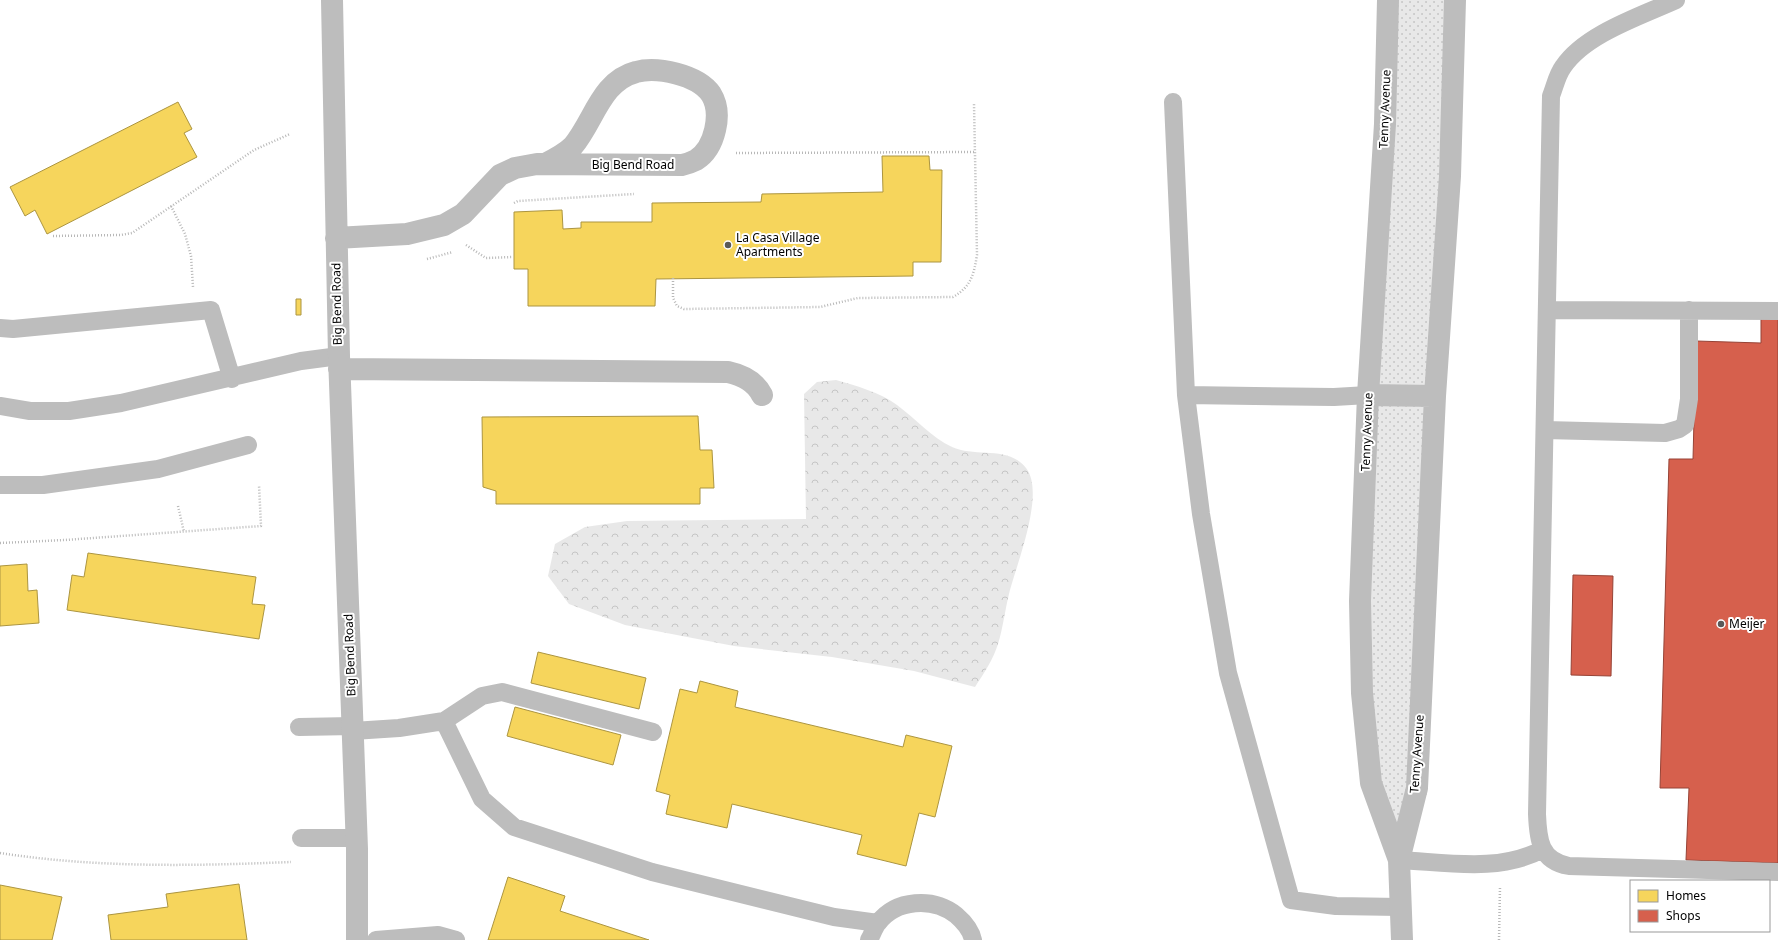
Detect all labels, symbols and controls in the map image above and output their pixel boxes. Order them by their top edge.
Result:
street label: Tenny Avenue [1375,69,1394,149]
street label: Big Bend Road [592,156,674,173]
place label: La Casa Village Apartments [736,229,820,260]
marker: La Casa Village Apartments [723,240,733,250]
street label: Big Bend Road [327,263,346,346]
street label: Tenny Avenue [1357,392,1376,472]
street label: Big Bend Road [340,613,359,697]
place label: Meijer [1729,615,1765,632]
marker: Meijer [1716,619,1726,629]
street label: Tenny Avenue [1405,714,1428,794]
legend [1630,880,1770,932]
text: Homes [1666,887,1706,904]
text: Shops [1666,907,1701,924]

